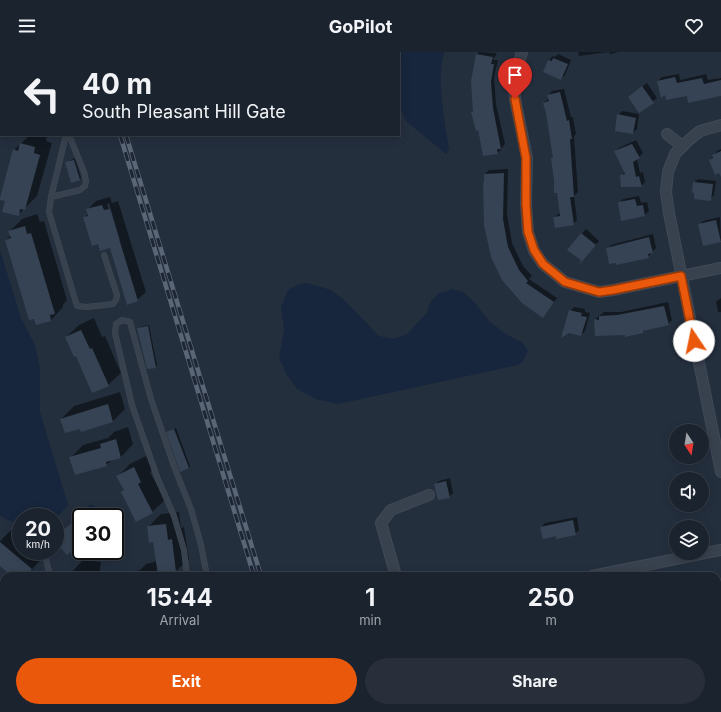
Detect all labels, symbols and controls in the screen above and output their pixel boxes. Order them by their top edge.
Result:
icon: menu [16,15,38,37]
icon: heart [683,15,705,37]
text: GoPilot [329,16,392,37]
pin [498,58,532,99]
icon: arrive [504,64,526,86]
text: 40 m [82,67,152,101]
icon: left [16,68,68,120]
text: South Pleasant Hill Gate [82,101,286,122]
position arrow [673,320,715,362]
north arrow [669,424,709,464]
map controls [669,424,709,560]
button: sound [669,472,709,512]
speed limit sign: 30 [72,508,124,560]
text: 20 [25,517,51,541]
button: layers [669,520,709,560]
text: km/h [26,538,50,550]
text: 15:44 [146,583,213,612]
text: 1 [365,583,375,612]
text: 250 [528,583,574,612]
text: Arrival [160,612,200,628]
text: min [359,612,381,628]
text: m [545,612,557,628]
button: Exit [16,658,357,704]
button: Share [365,658,705,704]

